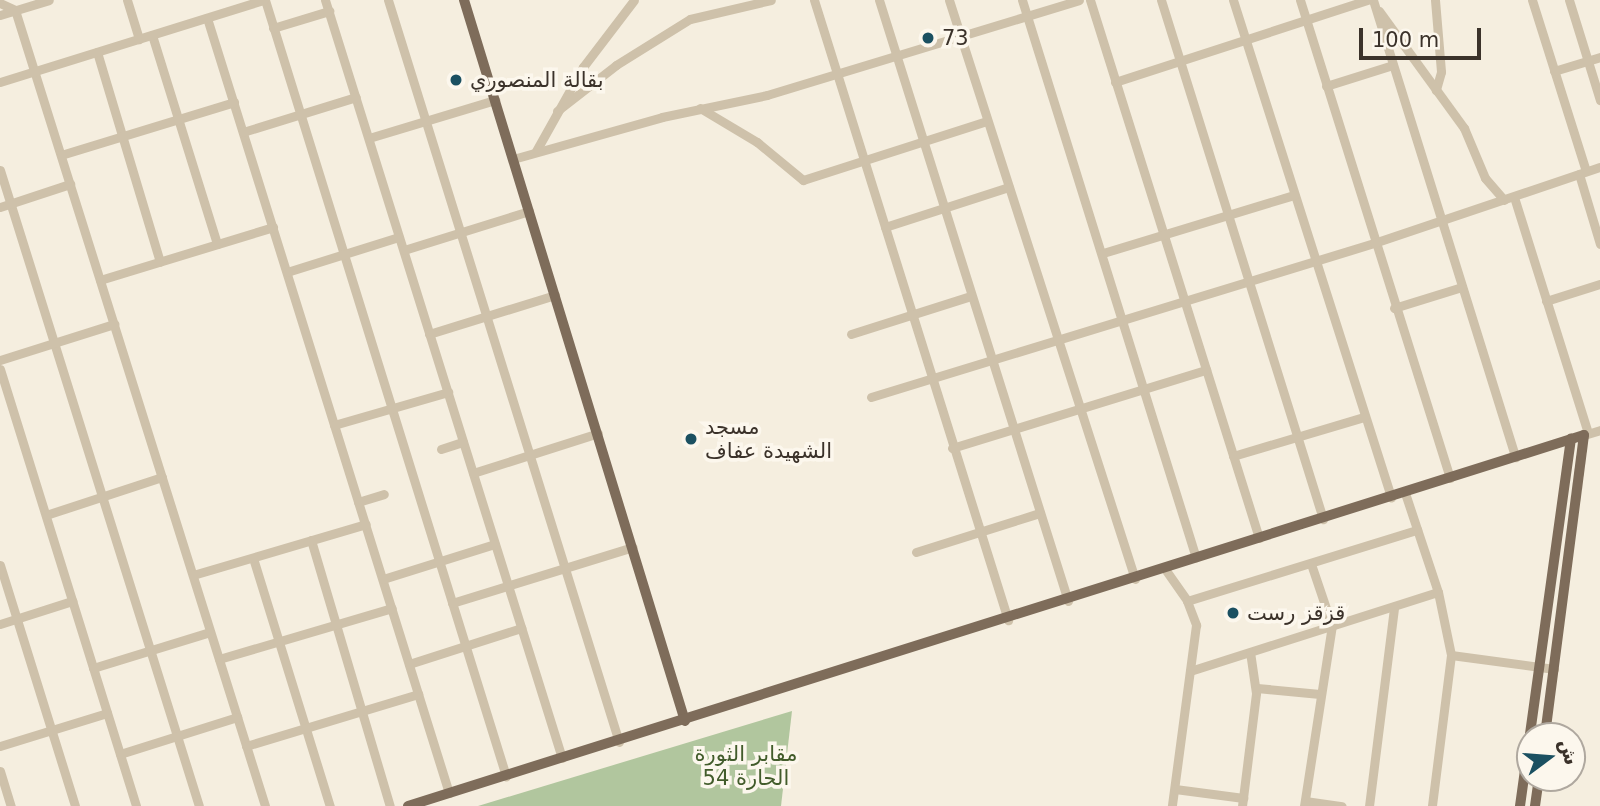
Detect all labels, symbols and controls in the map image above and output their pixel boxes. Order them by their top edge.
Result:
scale bar [1362,14,1484,58]
place label: 73 [942,25,969,51]
text: 100 m [1372,28,1439,52]
marker: 73 [920,30,936,46]
place label: بقالة المنصوري [470,67,604,93]
marker: بقالة المنصوري [448,72,464,88]
place label: مسجد الشهيدة عفاف [705,414,832,464]
marker: مسجد الشهيدة عفاف [683,431,699,447]
place label: قزقز رست [1247,600,1345,626]
marker: قزقز رست [1225,605,1241,621]
north arrow [1516,722,1586,792]
text: ش [1555,736,1583,767]
park label: مقابر الثورة الحارة 54 [695,741,797,791]

